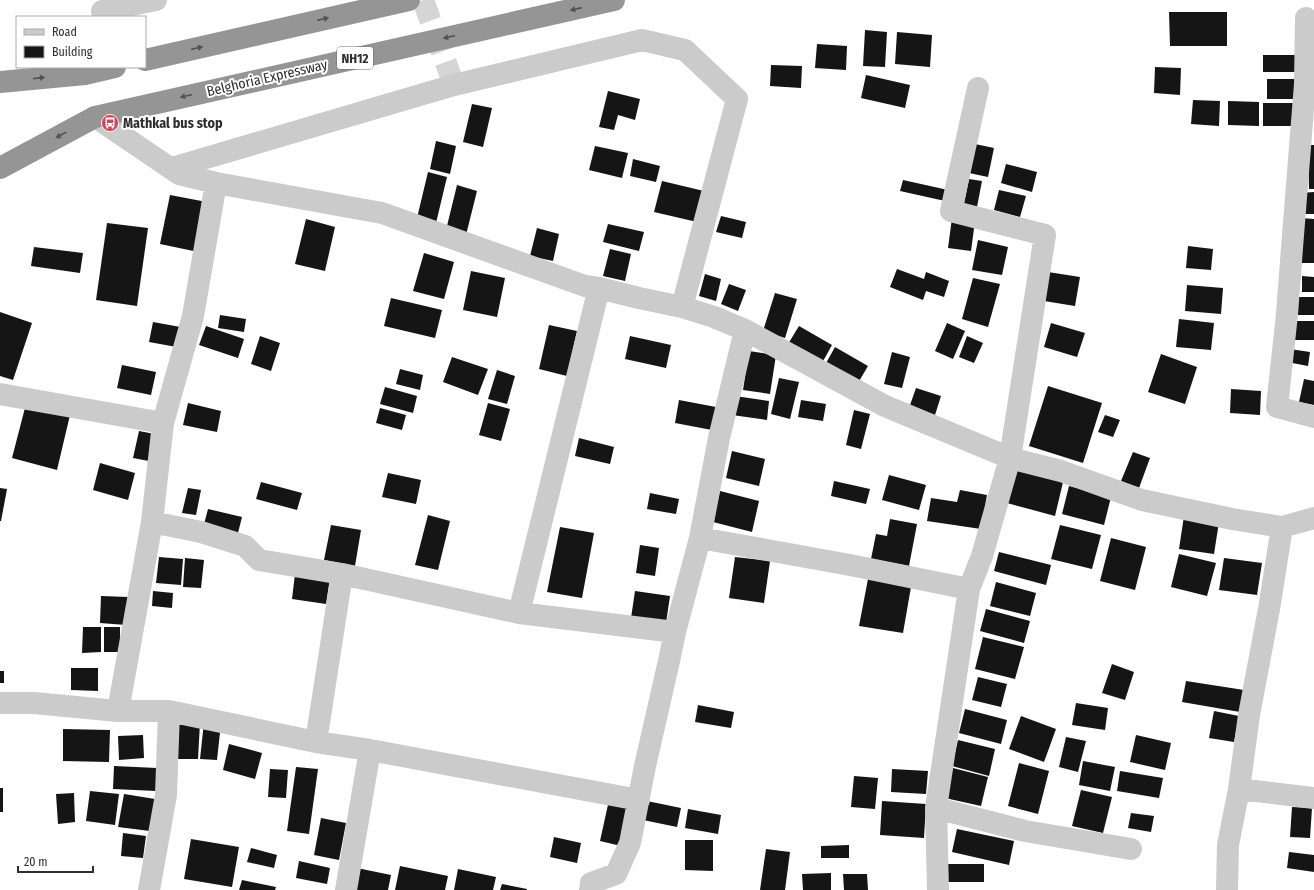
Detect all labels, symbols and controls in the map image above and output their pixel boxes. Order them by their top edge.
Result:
one-way arrow [570,6,582,12]
legend [16,16,146,68]
one-way arrow [317,16,330,22]
text: Road [52,25,77,39]
one-way arrow [443,35,456,41]
text: Building [52,45,93,59]
one-way arrow [190,45,203,51]
road number: NH12 [337,47,373,69]
street label: Belghoria Expressway [205,56,330,100]
one-way arrow [33,75,45,82]
one-way arrow [180,94,192,100]
bus stop icon: Mathkal bus stop [100,113,120,133]
place label: Mathkal bus stop [123,115,223,132]
one-way arrow [55,132,66,139]
scale bar [18,848,93,874]
text: 20 m [24,855,48,869]

